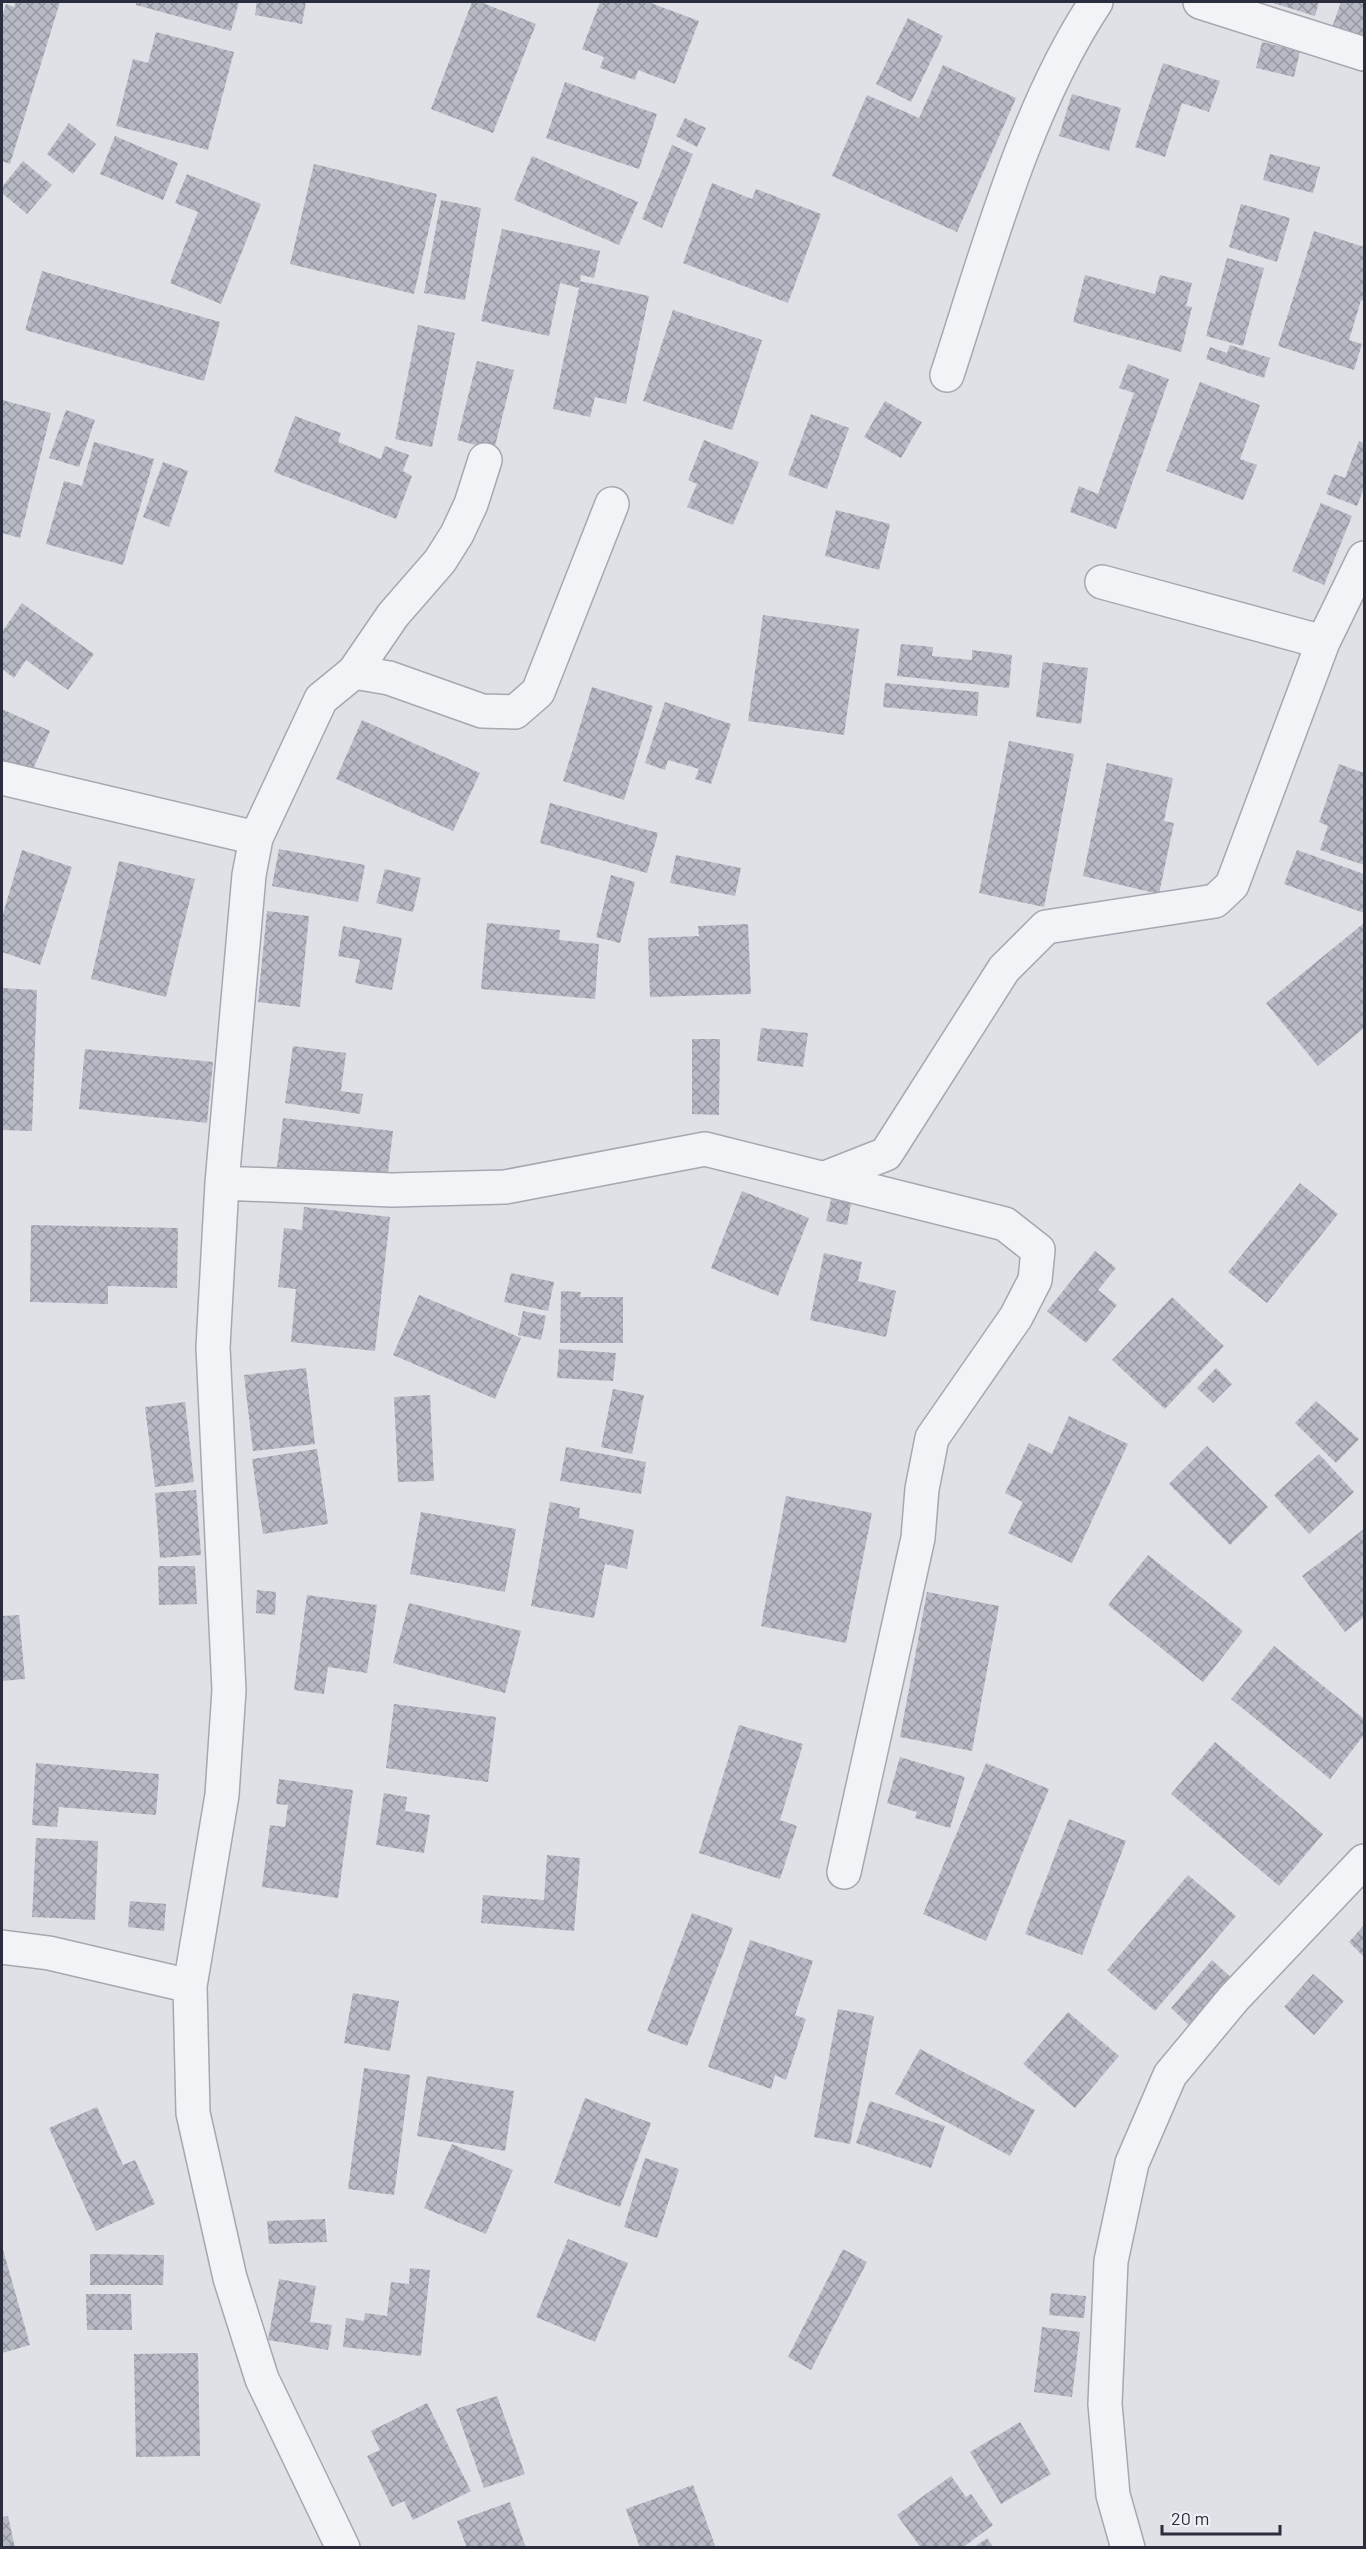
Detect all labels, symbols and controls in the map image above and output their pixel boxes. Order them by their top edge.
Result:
scale bar [1162,2498,1280,2536]
text: 20 m [1171,2507,1209,2529]

